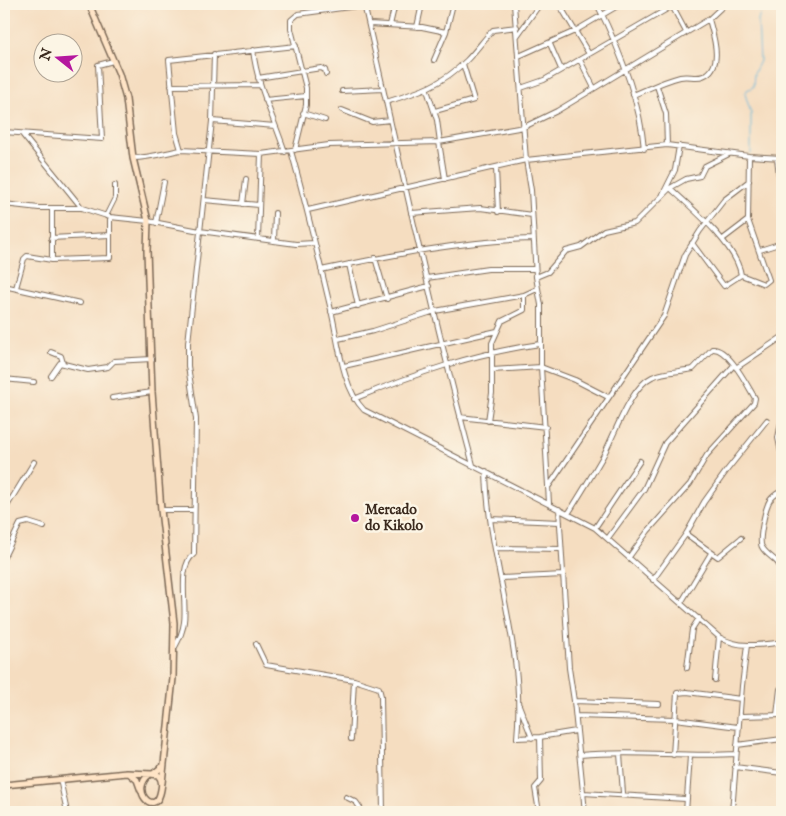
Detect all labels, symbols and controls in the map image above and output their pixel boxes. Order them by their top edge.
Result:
north arrow [32,32,82,82]
text: N [36,46,57,64]
place label: Mercado do Kikolo [365,501,424,535]
marker: Mercado do Kikolo [349,512,361,524]

